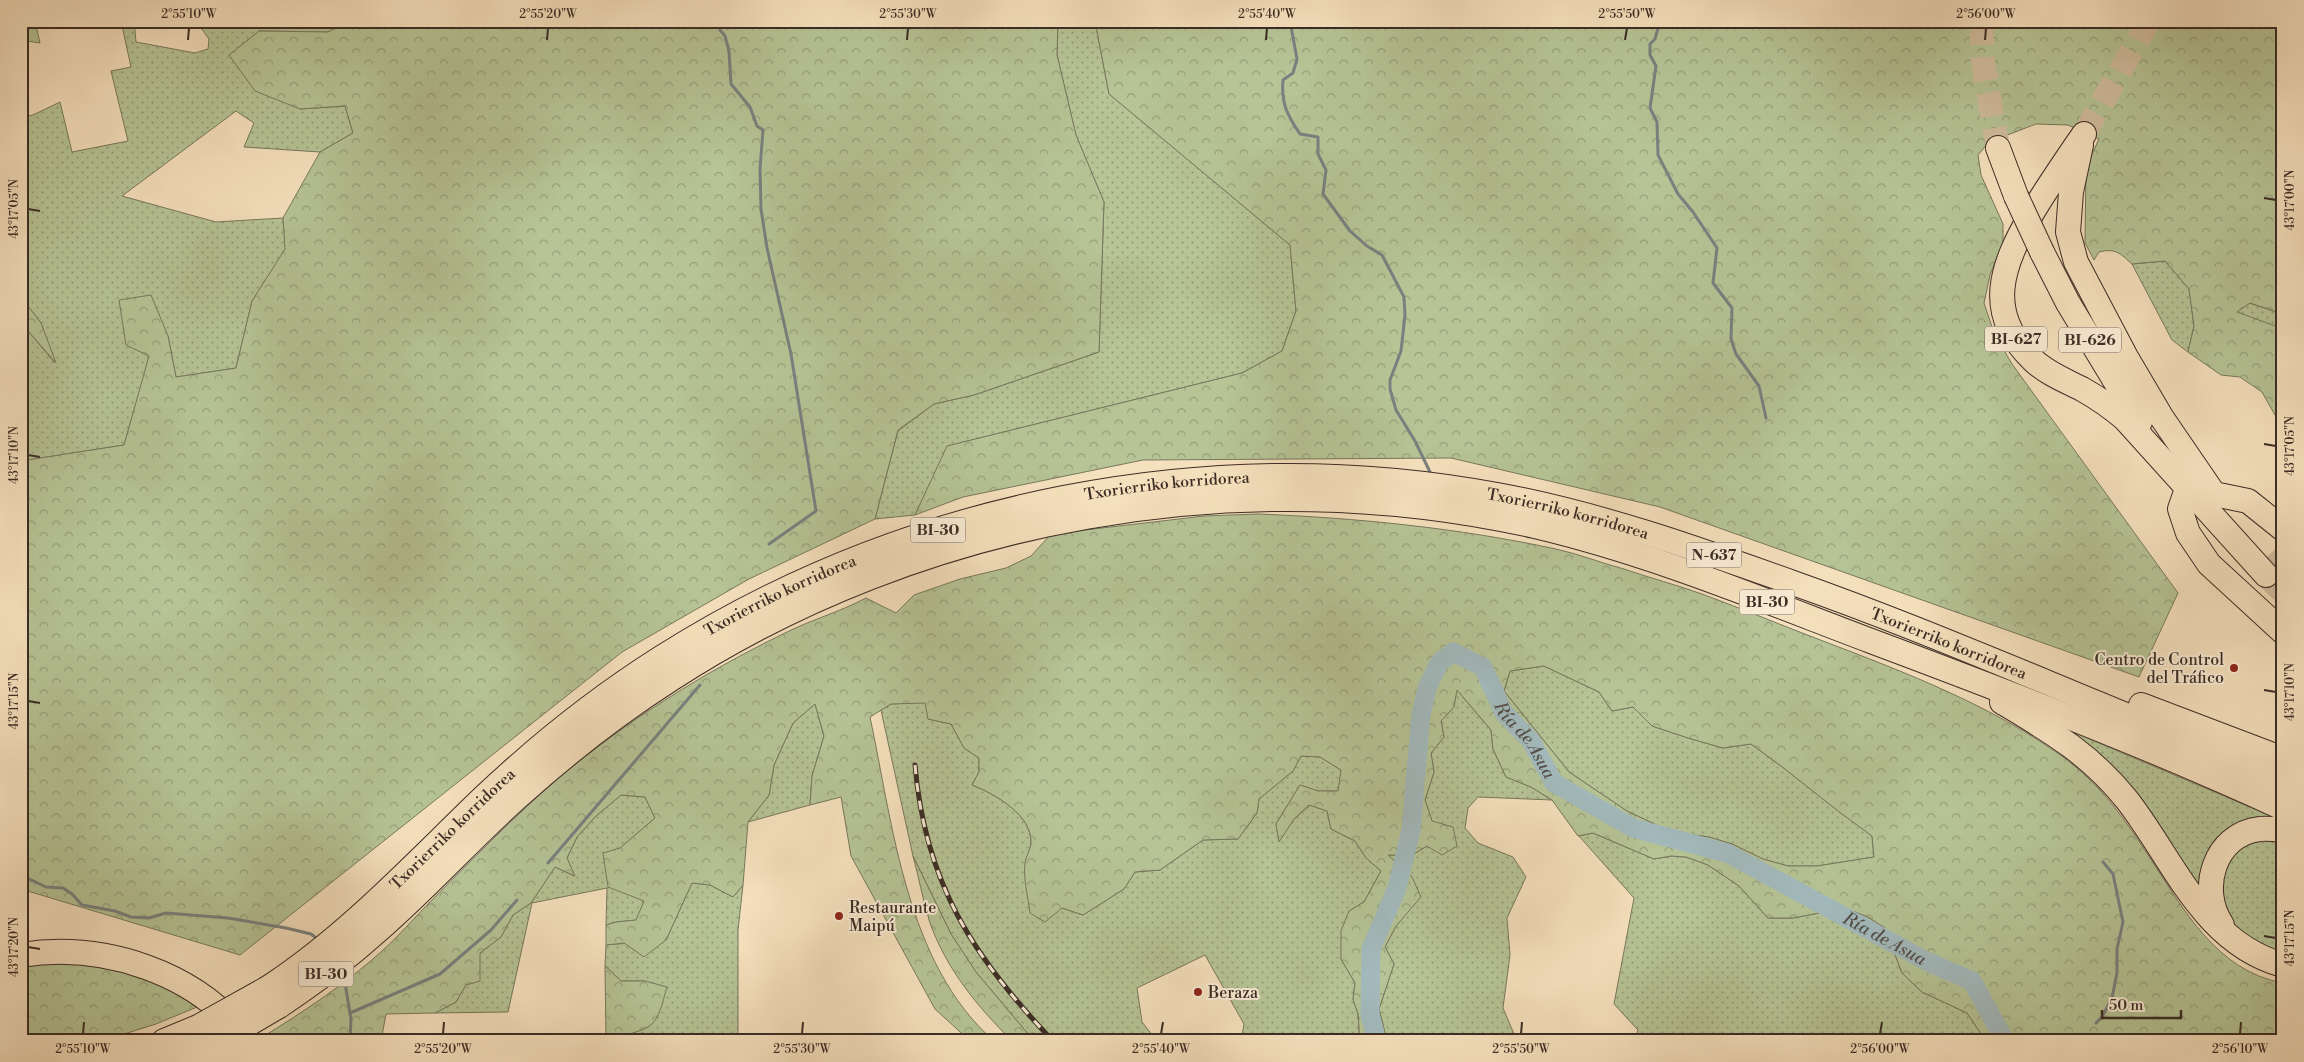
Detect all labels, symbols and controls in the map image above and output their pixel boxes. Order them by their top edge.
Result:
text: 2°55'10"W [161,7,218,22]
text: 2°55'20"W [519,7,578,22]
text: 2°55'30"W [879,7,938,22]
text: 2°55'40"W [1238,7,1297,22]
text: 2°55'50"W [1598,7,1657,22]
text: 2°56'00"W [1956,7,2017,22]
text: 43°17'00"N [2283,169,2298,231]
text: 43°17'05"N [7,179,22,239]
road number: BI-627 [1985,326,2047,352]
road number: BI-626 [2059,328,2121,352]
text: 43°17'05"N [2283,416,2298,476]
text: 43°17'10"N [7,426,22,484]
street label: Txorierriko korridorea [1083,468,1251,505]
street label: Txorierriko korridorea [1485,484,1652,544]
road number: BI-30 [910,518,966,542]
road number: N-637 [1686,542,1742,568]
street label: Txorierriko korridorea [701,551,860,641]
road number: BI-30 [1740,590,1794,614]
street label: Txorierriko korridorea [1868,604,2030,684]
place label: Centro de Control del Tráfico [2095,650,2224,688]
marker: Centro de Control del Tráfico [2228,662,2240,674]
text: 43°17'10"N [2283,663,2298,721]
text: 43°17'15"N [7,673,22,729]
water label: Ría de Asua [1488,697,1561,784]
street label: Txorierriko korridorea [386,764,520,894]
place label: Restaurante Maipú [849,898,936,936]
water label: Ría de Asua [1838,907,1931,971]
marker: Restaurante Maipú [833,910,845,922]
text: 43°17'15"N [2283,910,2298,966]
text: 43°17'20"N [7,917,22,977]
road number: BI-30 [298,962,354,986]
place label: Beraza [1207,983,1259,1003]
marker: Beraza [1192,986,1204,998]
scale bar [2102,987,2180,1019]
text: 50 m [2109,996,2143,1015]
text: 2°55'10"W [55,1042,112,1057]
text: 2°55'20"W [414,1042,473,1057]
text: 2°55'30"W [773,1042,832,1057]
text: 2°55'40"W [1132,1042,1191,1057]
text: 2°55'50"W [1492,1042,1551,1057]
text: 2°56'00"W [1850,1042,1911,1057]
text: 2°56'10"W [2212,1042,2269,1057]

